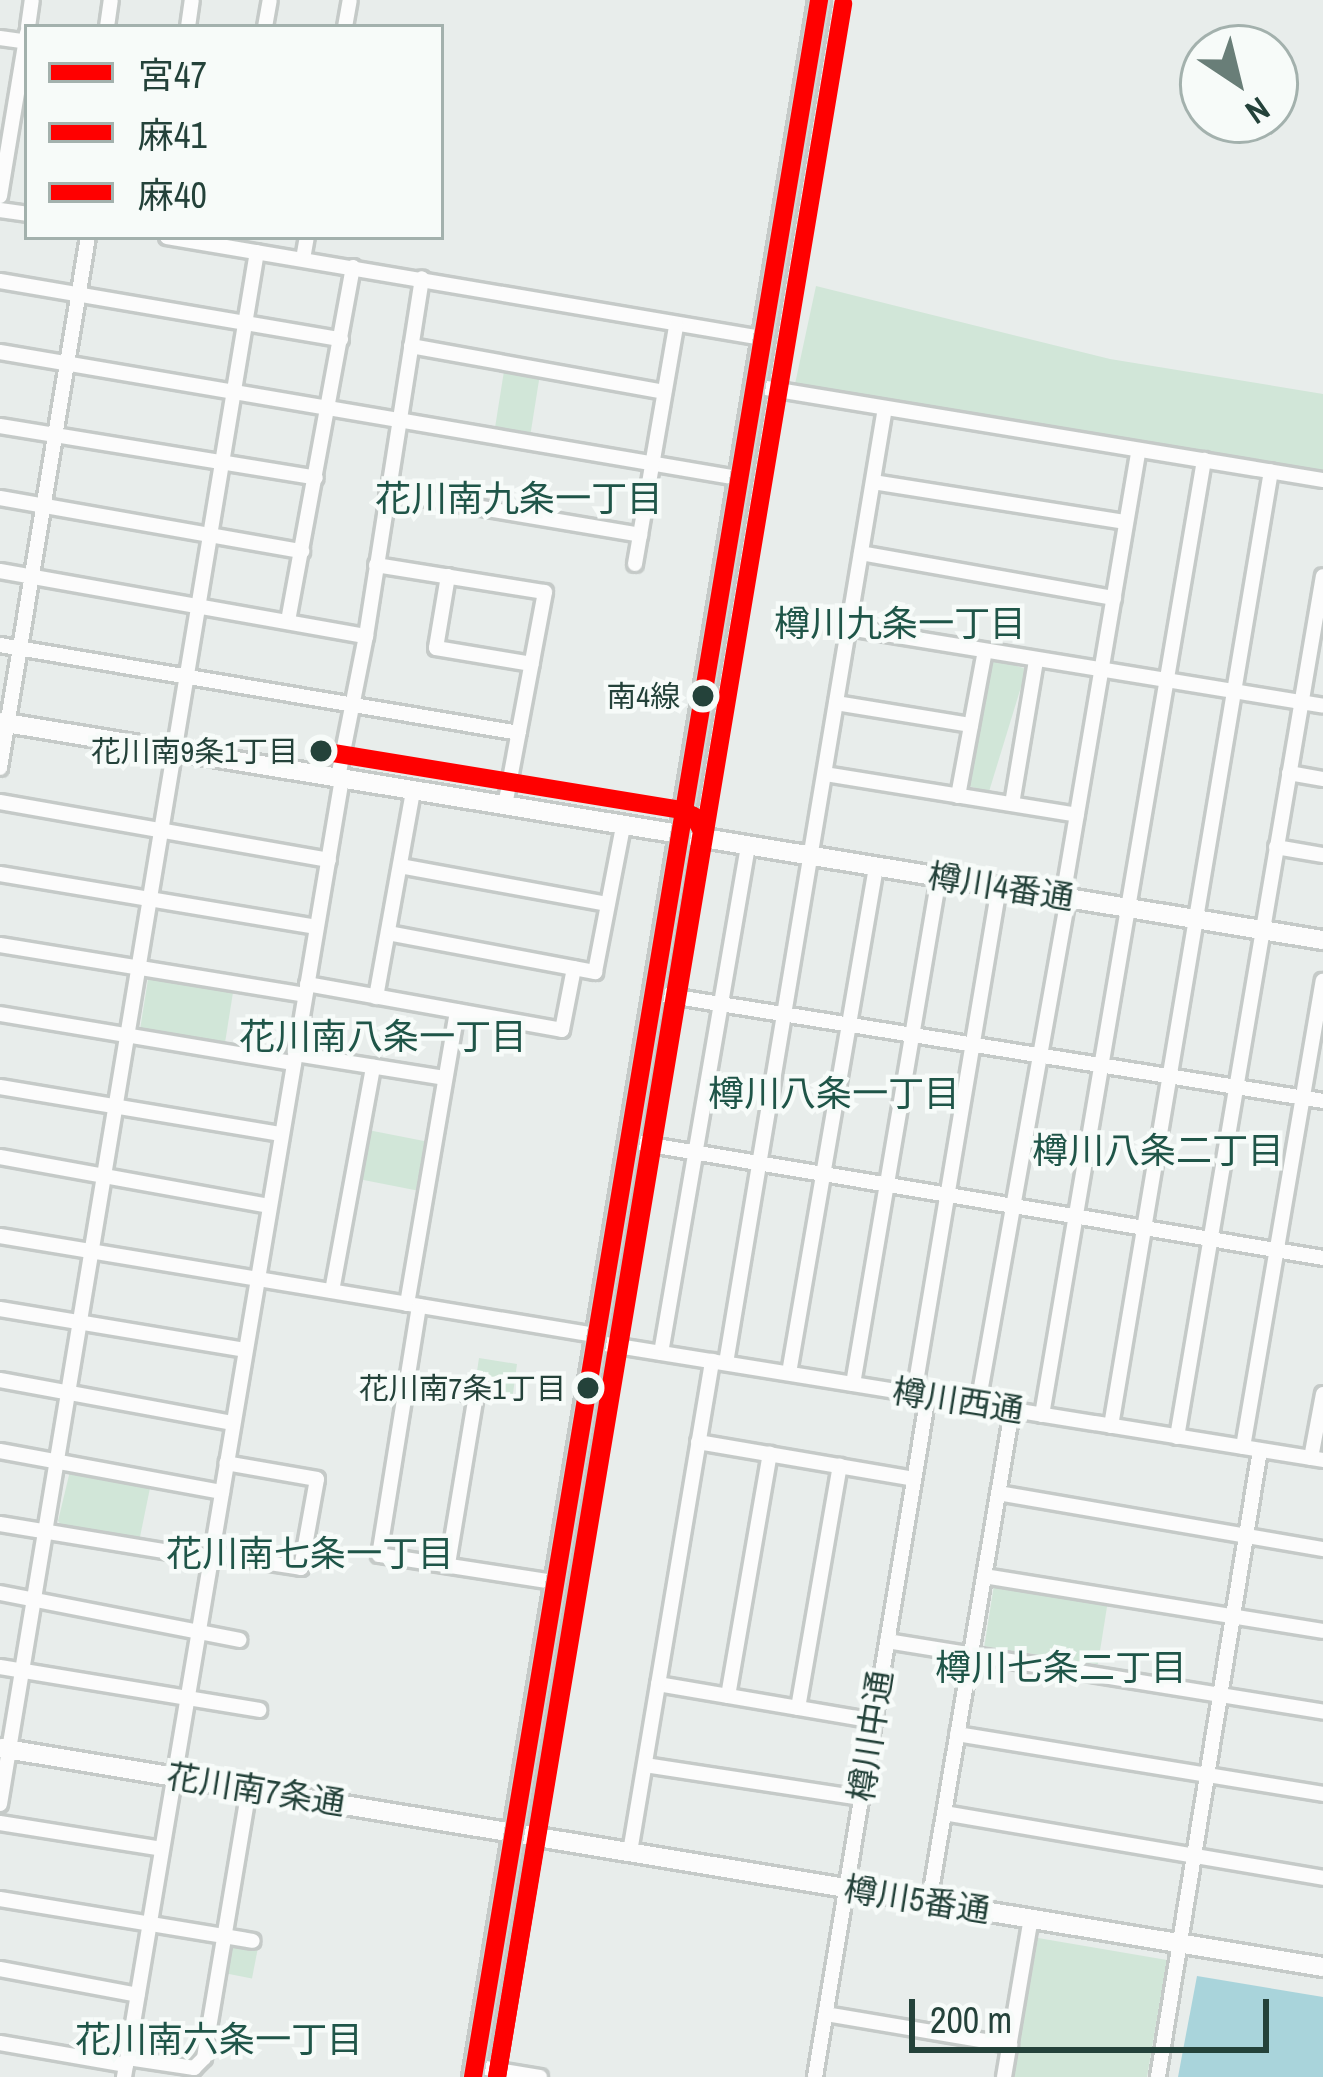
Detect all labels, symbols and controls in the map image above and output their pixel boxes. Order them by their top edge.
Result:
legend [24,24,444,240]
north arrow [1179,24,1299,144]
text: 宮47 [138,51,207,99]
text: N [1237,87,1279,135]
text: 麻41 [138,111,207,159]
text: 麻40 [138,171,207,219]
district label: 花川南九条一丁目 [375,477,663,521]
district label: 樽川九条一丁目 [774,602,1026,646]
place label: 南4線 [606,678,680,714]
marker: 南4線 [692,685,714,707]
place label: 花川南9条1丁目 [91,733,298,769]
marker: 花川南9条1丁目 [310,740,332,762]
street label: 樽川4番通 [925,856,1077,918]
district label: 花川南八条一丁目 [239,1015,527,1059]
district label: 樽川八条一丁目 [708,1072,960,1116]
district label: 樽川八条二丁目 [1032,1129,1284,1173]
place label: 花川南7条1丁目 [359,1370,566,1406]
street label: 樽川西通 [890,1371,1026,1431]
marker: 花川南7条1丁目 [577,1377,599,1399]
district label: 花川南七条一丁目 [166,1532,454,1576]
district label: 樽川七条二丁目 [935,1646,1187,1690]
street label: 樽川中通 [841,1668,901,1804]
street label: 花川南7条通 [164,1756,348,1824]
street label: 樽川5番通 [841,1869,993,1931]
scale bar [915,1975,1275,2049]
text: 200 m [930,1996,1012,2044]
district label: 花川南六条一丁目 [75,2018,363,2062]

